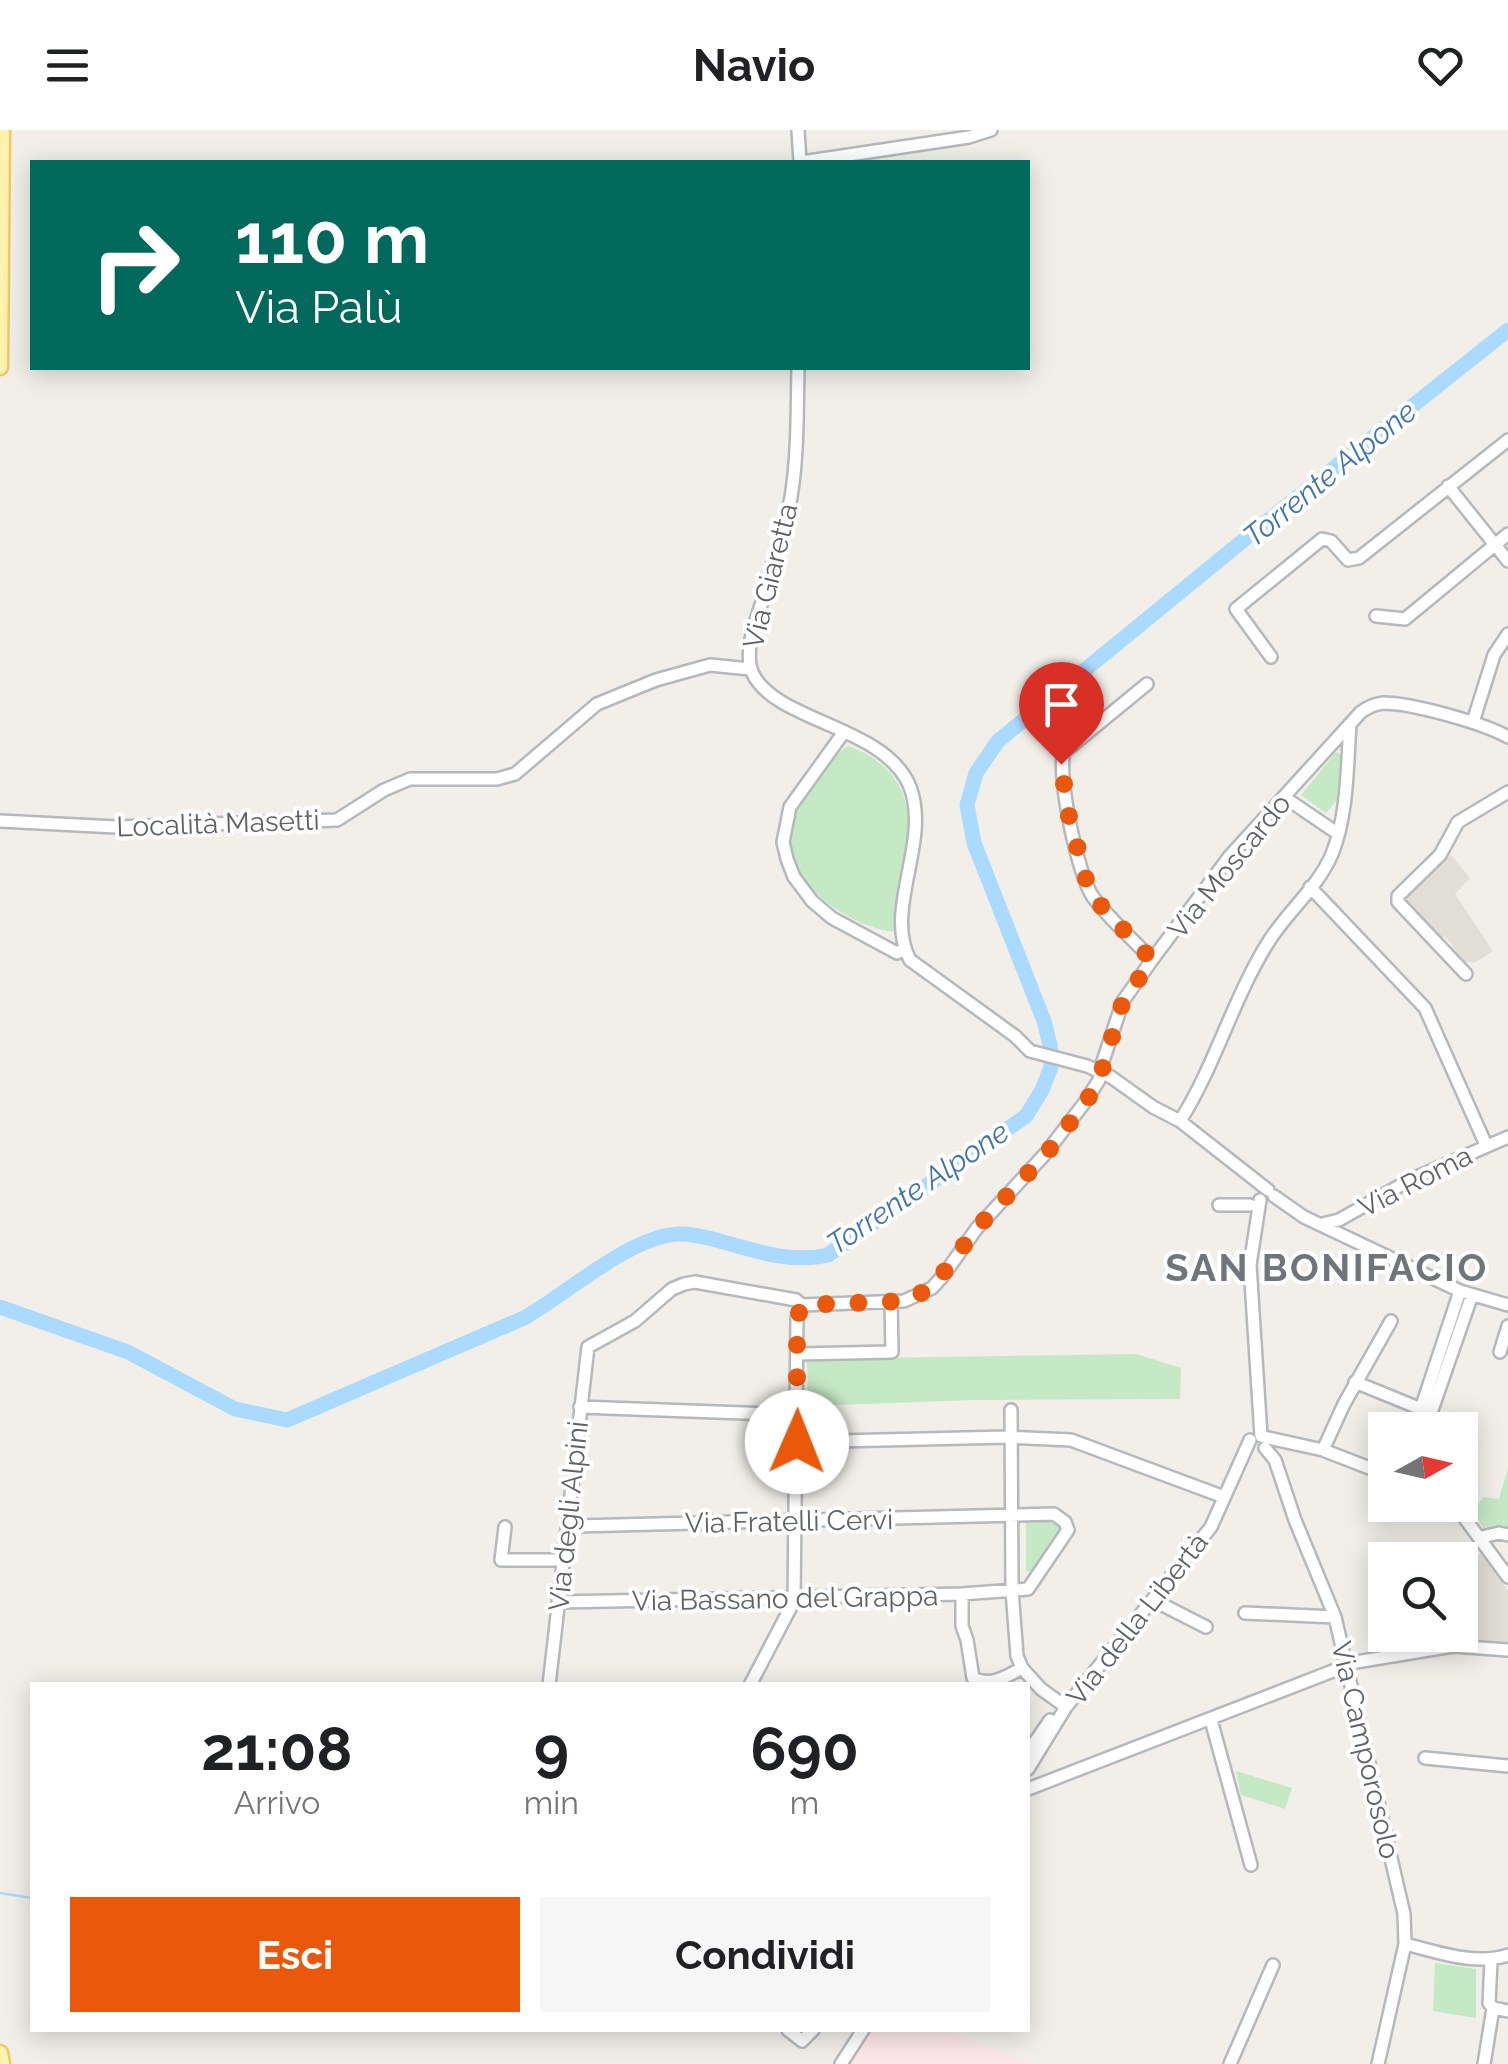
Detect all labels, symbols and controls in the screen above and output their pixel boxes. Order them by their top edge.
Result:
icon: menu [40,38,95,93]
icon: heart [1413,38,1468,93]
text: Navio [693,39,815,92]
text: 110 m [235,197,429,279]
icon: right [70,200,200,330]
text: Via Palù [235,281,403,334]
water label: Torrente Alpone [1236,393,1423,554]
street label: Via Giaretta [736,500,804,652]
pin [1019,662,1104,765]
icon: arrive [1034,677,1089,732]
street label: Via Moscardo [1161,787,1298,945]
street label: Località Masetti [116,803,320,844]
water label: Torrente Alpone [820,1114,1015,1261]
street label: Via Roma [1353,1139,1478,1224]
district label: SAN BONIFACIO [1165,1245,1489,1290]
position arrow [745,1390,849,1494]
north arrow [1368,1412,1478,1522]
map controls [1368,1412,1478,1652]
street label: Via degli Alpini [542,1419,595,1613]
street label: Via Fratelli Cervi [685,1503,893,1540]
street label: Via della Libertà [1060,1527,1215,1712]
button: search [1368,1542,1478,1652]
street label: Via Bassano del Grappa [631,1579,939,1618]
street label: Via Camporosolo [1324,1638,1407,1862]
text: 21:08 [201,1714,353,1784]
text: 9 [534,1714,569,1784]
text: 690 [750,1714,859,1784]
text: Arrivo [234,1784,320,1821]
text: min [524,1784,579,1821]
text: m [790,1784,819,1821]
button: Esci [70,1897,520,2012]
button: Condividi [540,1897,990,2012]

